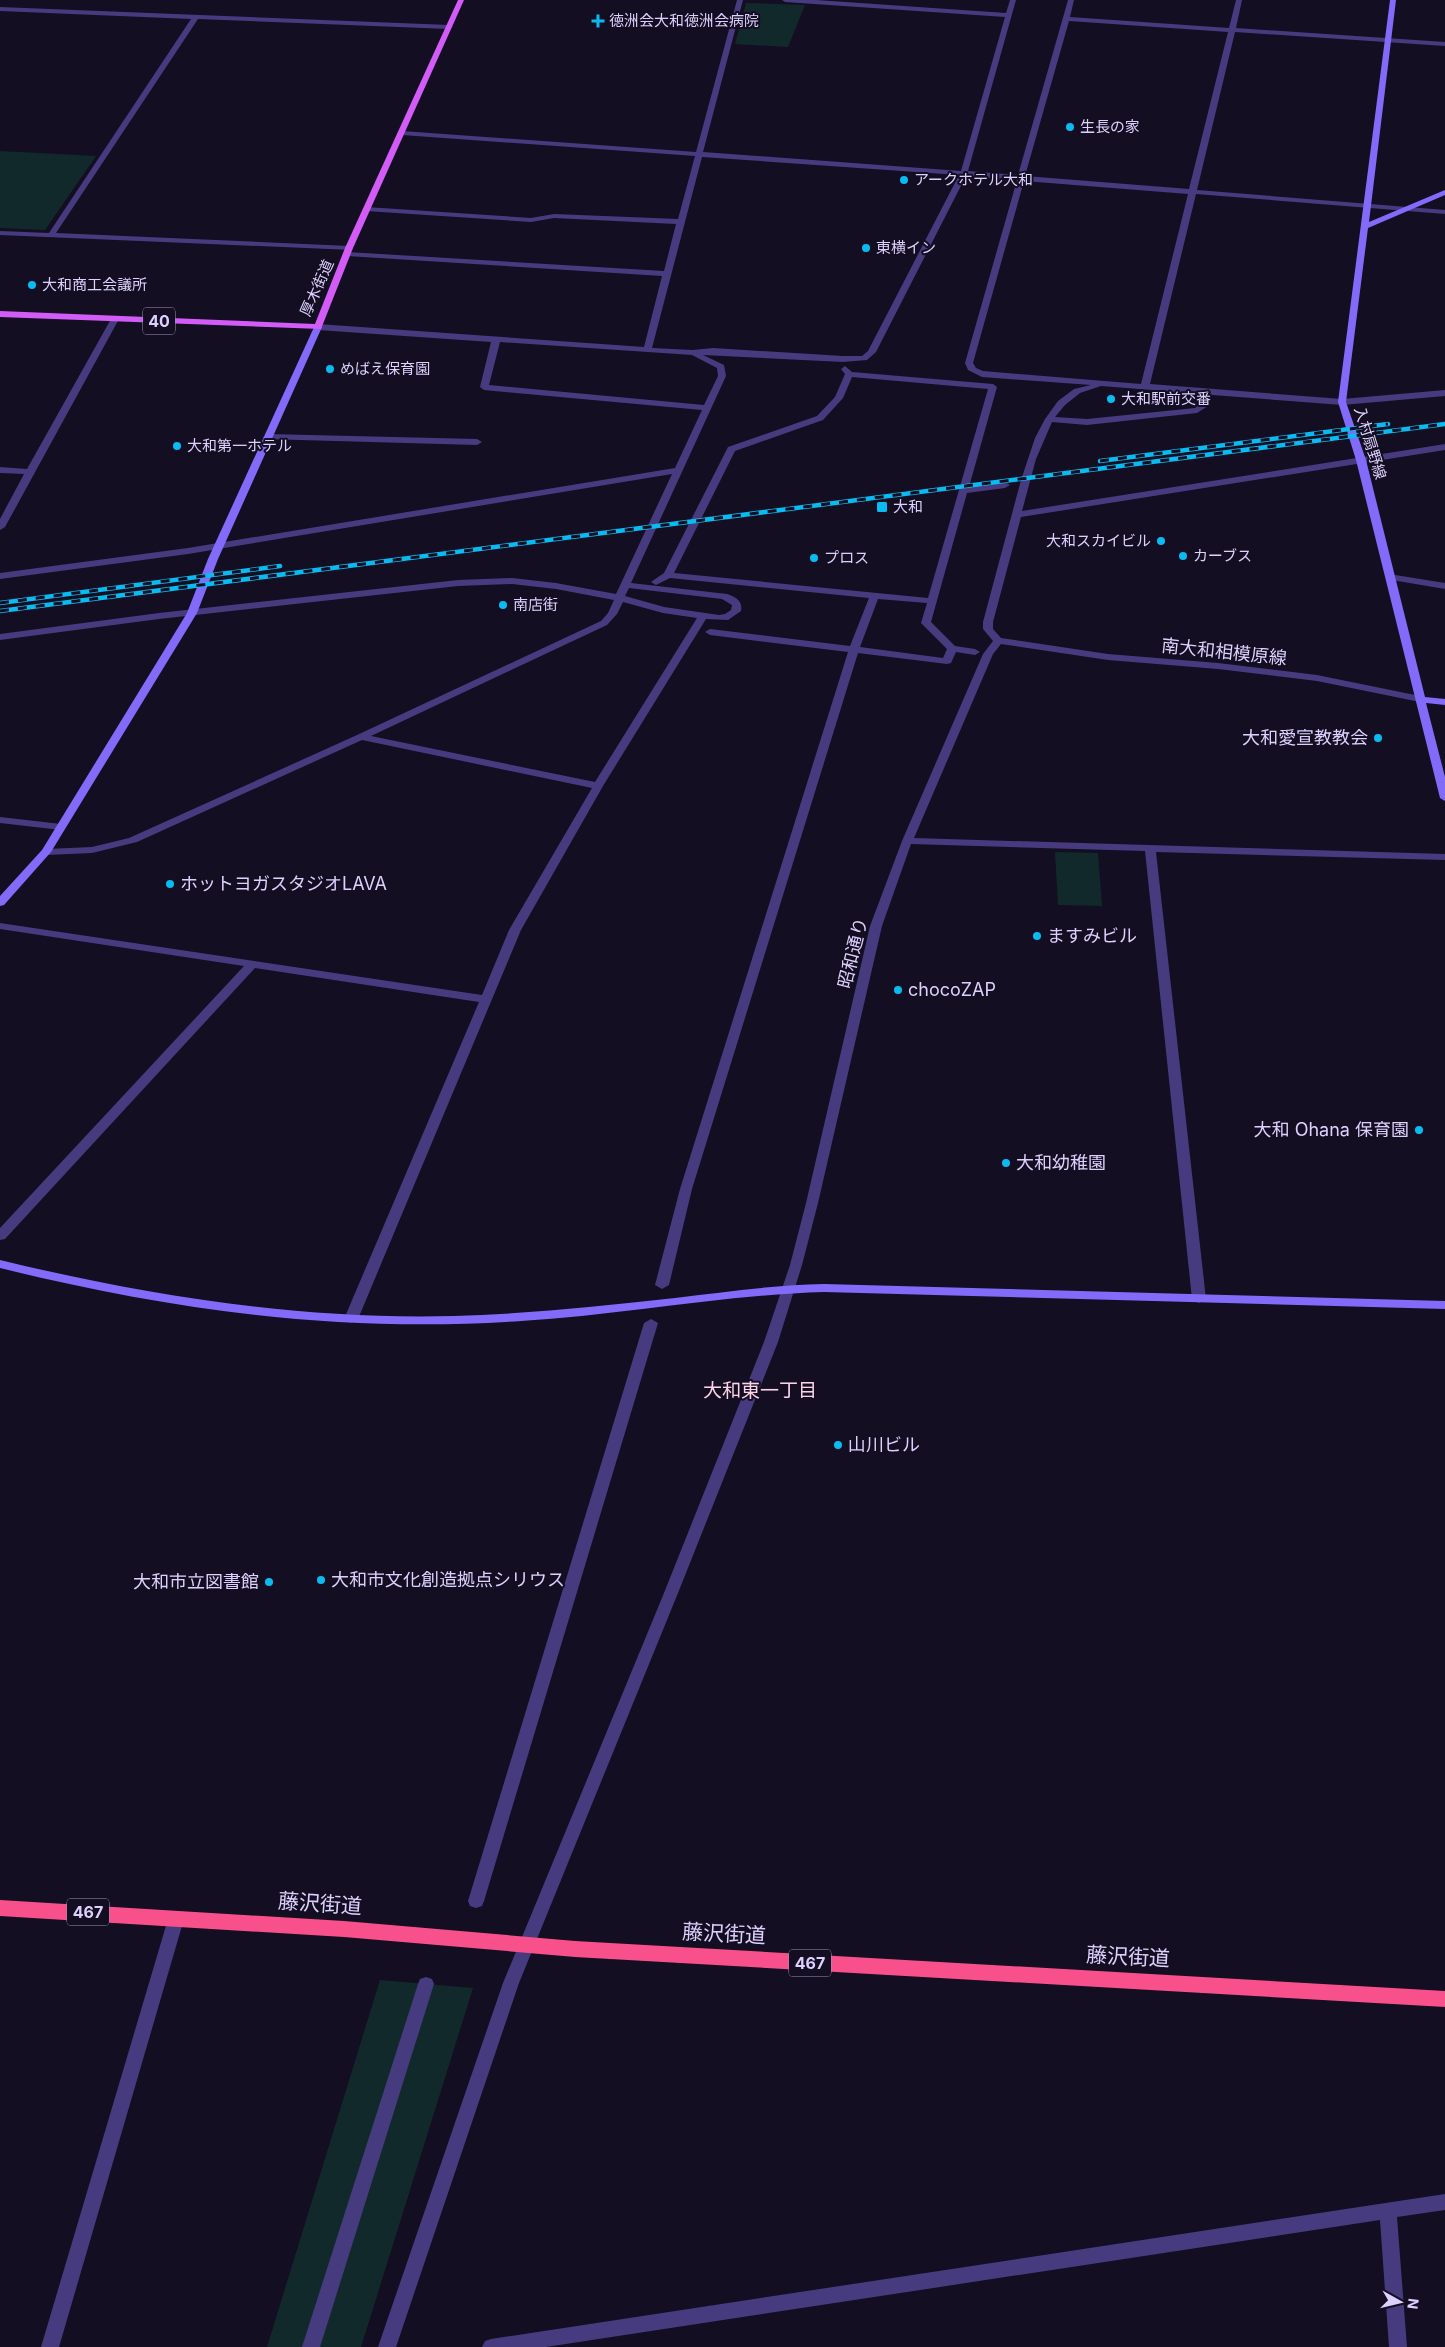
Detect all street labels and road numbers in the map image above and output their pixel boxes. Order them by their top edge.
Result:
street label: 厚木街道 [296,257,337,319]
road number: 40 [143,308,175,334]
street label: 入村扇野線 [1350,404,1391,482]
street label: 南大和相模原線 [1160,634,1288,669]
street label: 昭和通り [834,915,871,990]
street label: 藤沢街道 [277,1888,363,1919]
road number: 467 [67,1898,109,1925]
street label: 藤沢街道 [681,1919,767,1948]
street label: 藤沢街道 [1085,1942,1171,1971]
road number: 467 [789,1950,831,1976]

